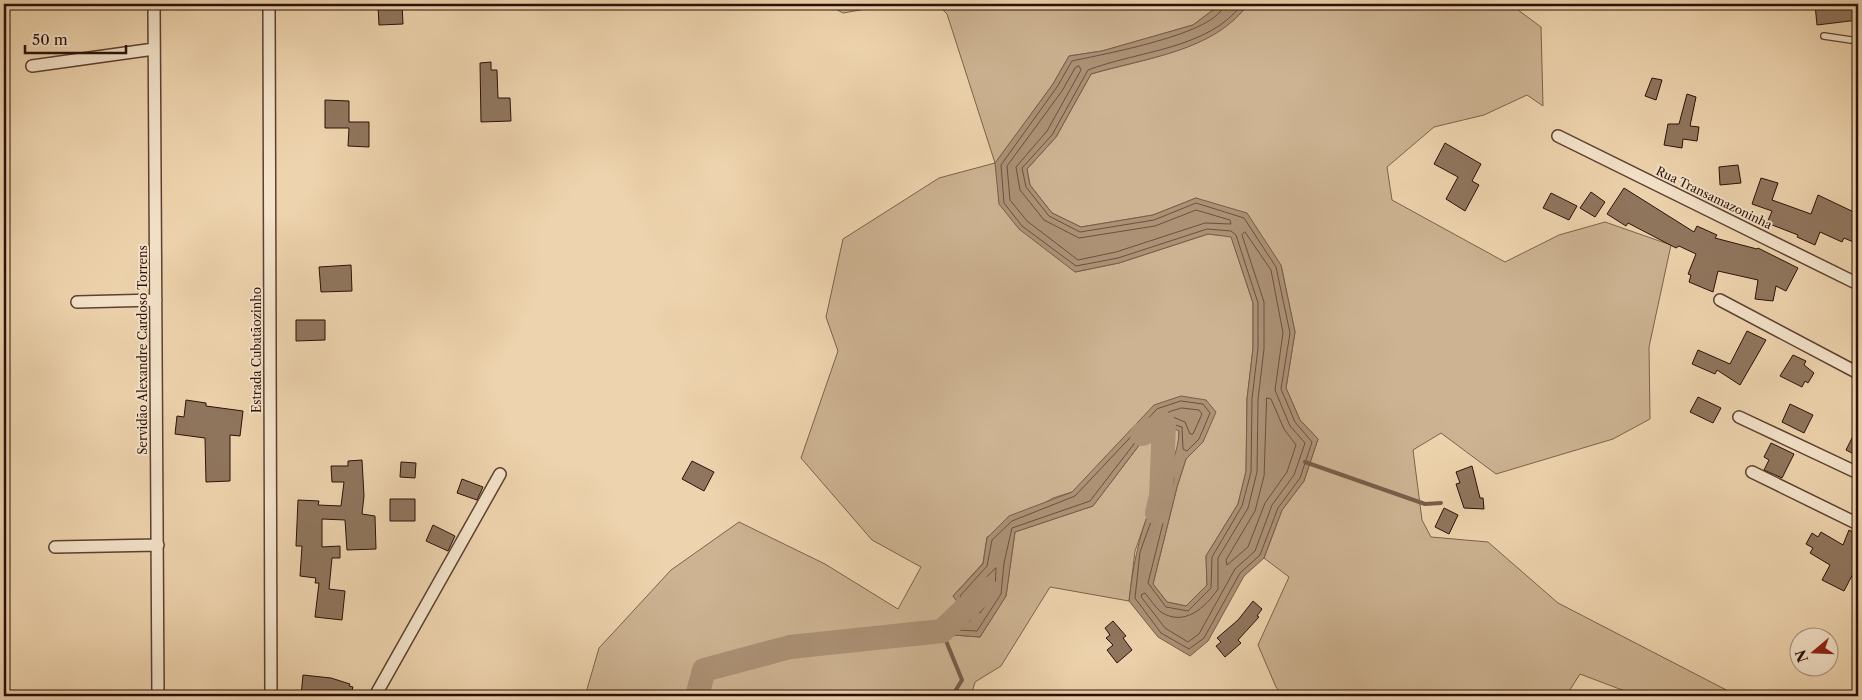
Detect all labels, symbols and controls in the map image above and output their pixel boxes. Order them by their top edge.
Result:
scale bar [25,22,126,54]
text: 50 m [32,30,68,49]
street label: Rua Transamazoninha [1654,163,1775,233]
street label: Servidão Alexandre Cardoso Torrens [135,245,150,455]
street label: Estrada Cubatãozinho [249,287,264,413]
north arrow [1790,628,1840,678]
text: N [1791,648,1812,665]

